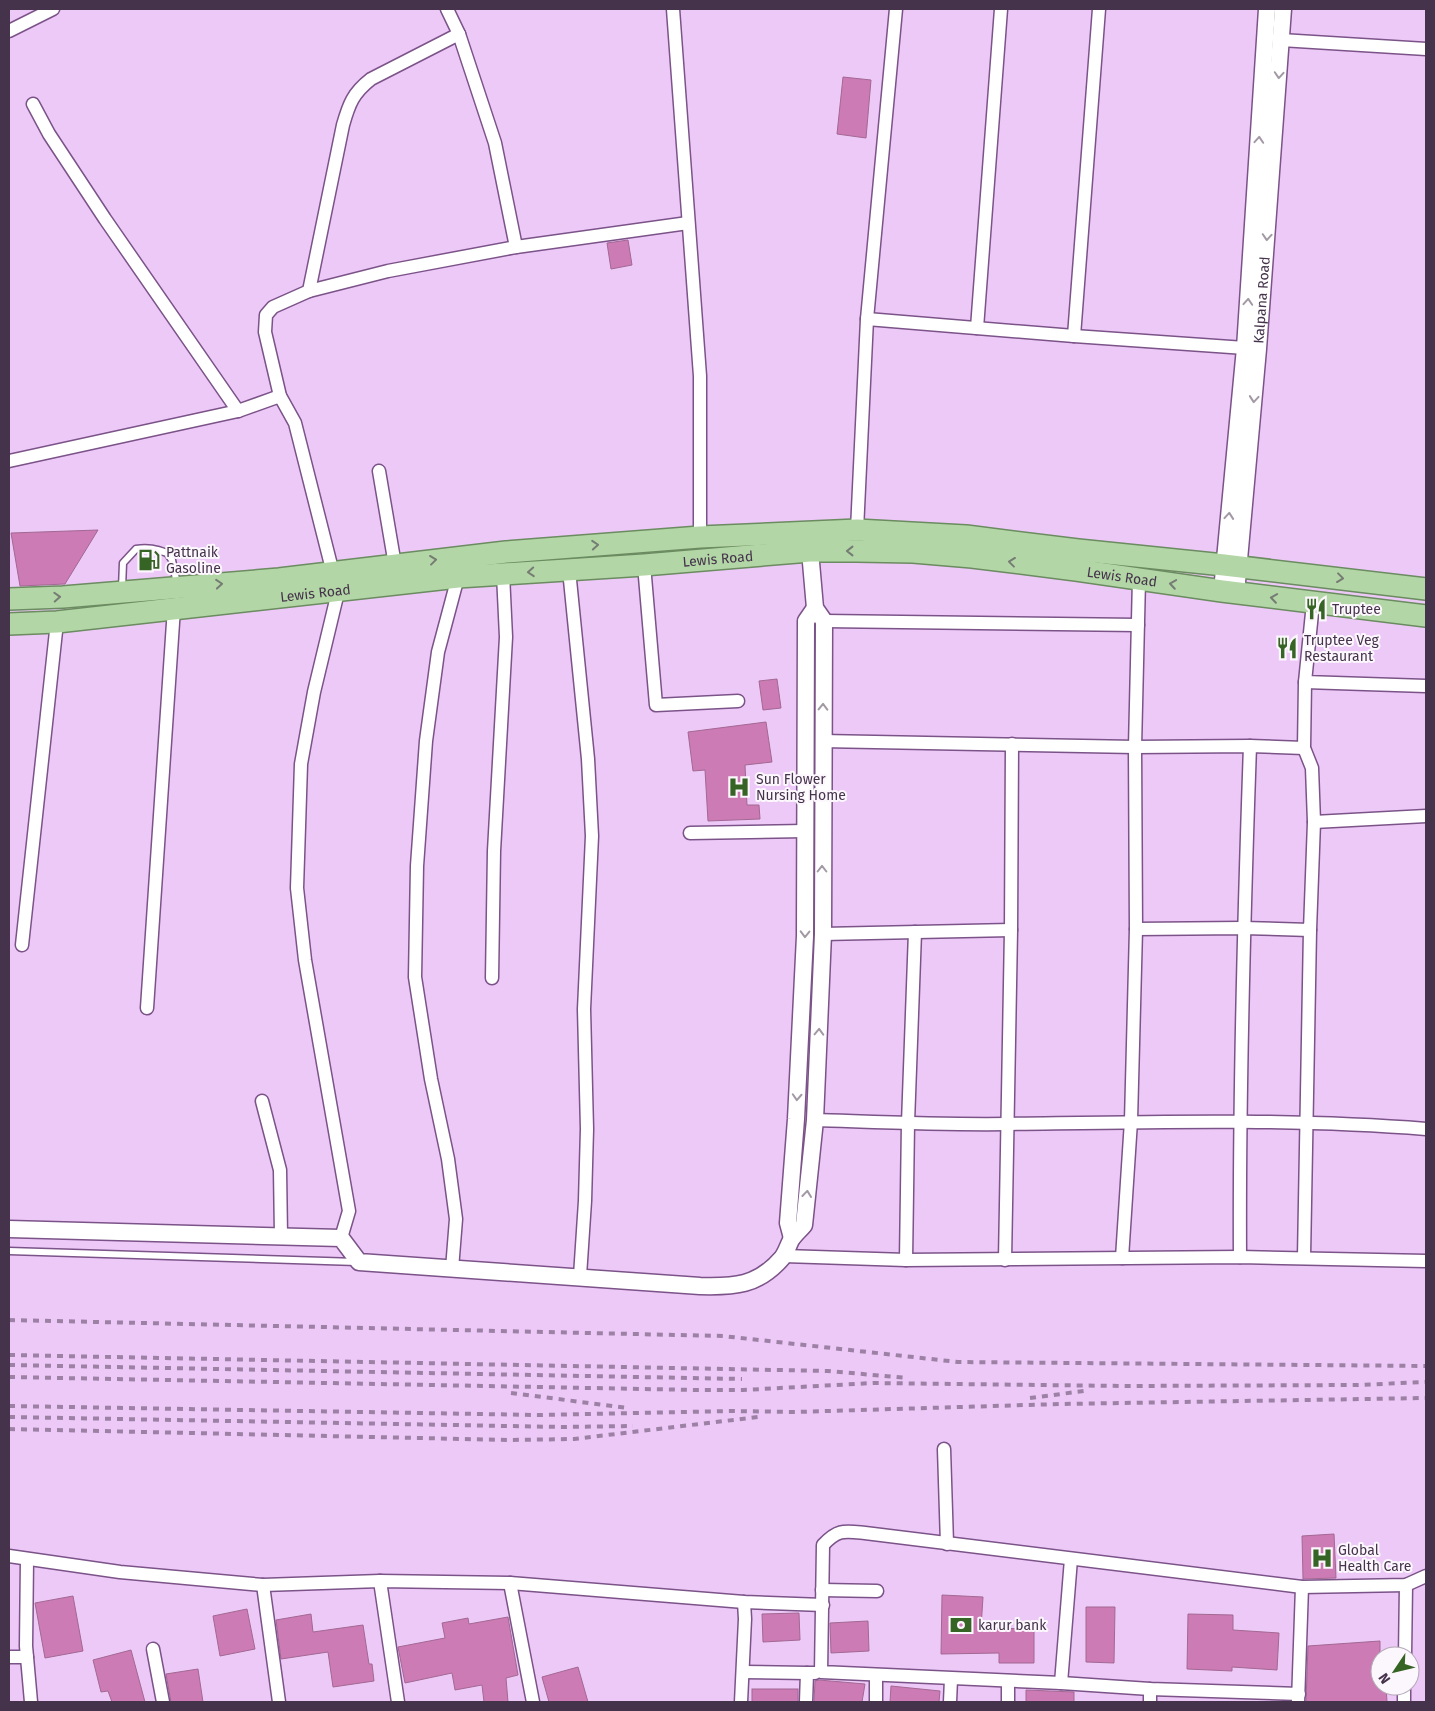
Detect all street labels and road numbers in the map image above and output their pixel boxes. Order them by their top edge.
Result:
street label: Kalpana Road [1250,256,1274,344]
street label: Lewis Road [682,548,754,571]
street label: Lewis Road [1086,564,1158,591]
street label: Lewis Road [279,581,352,606]

